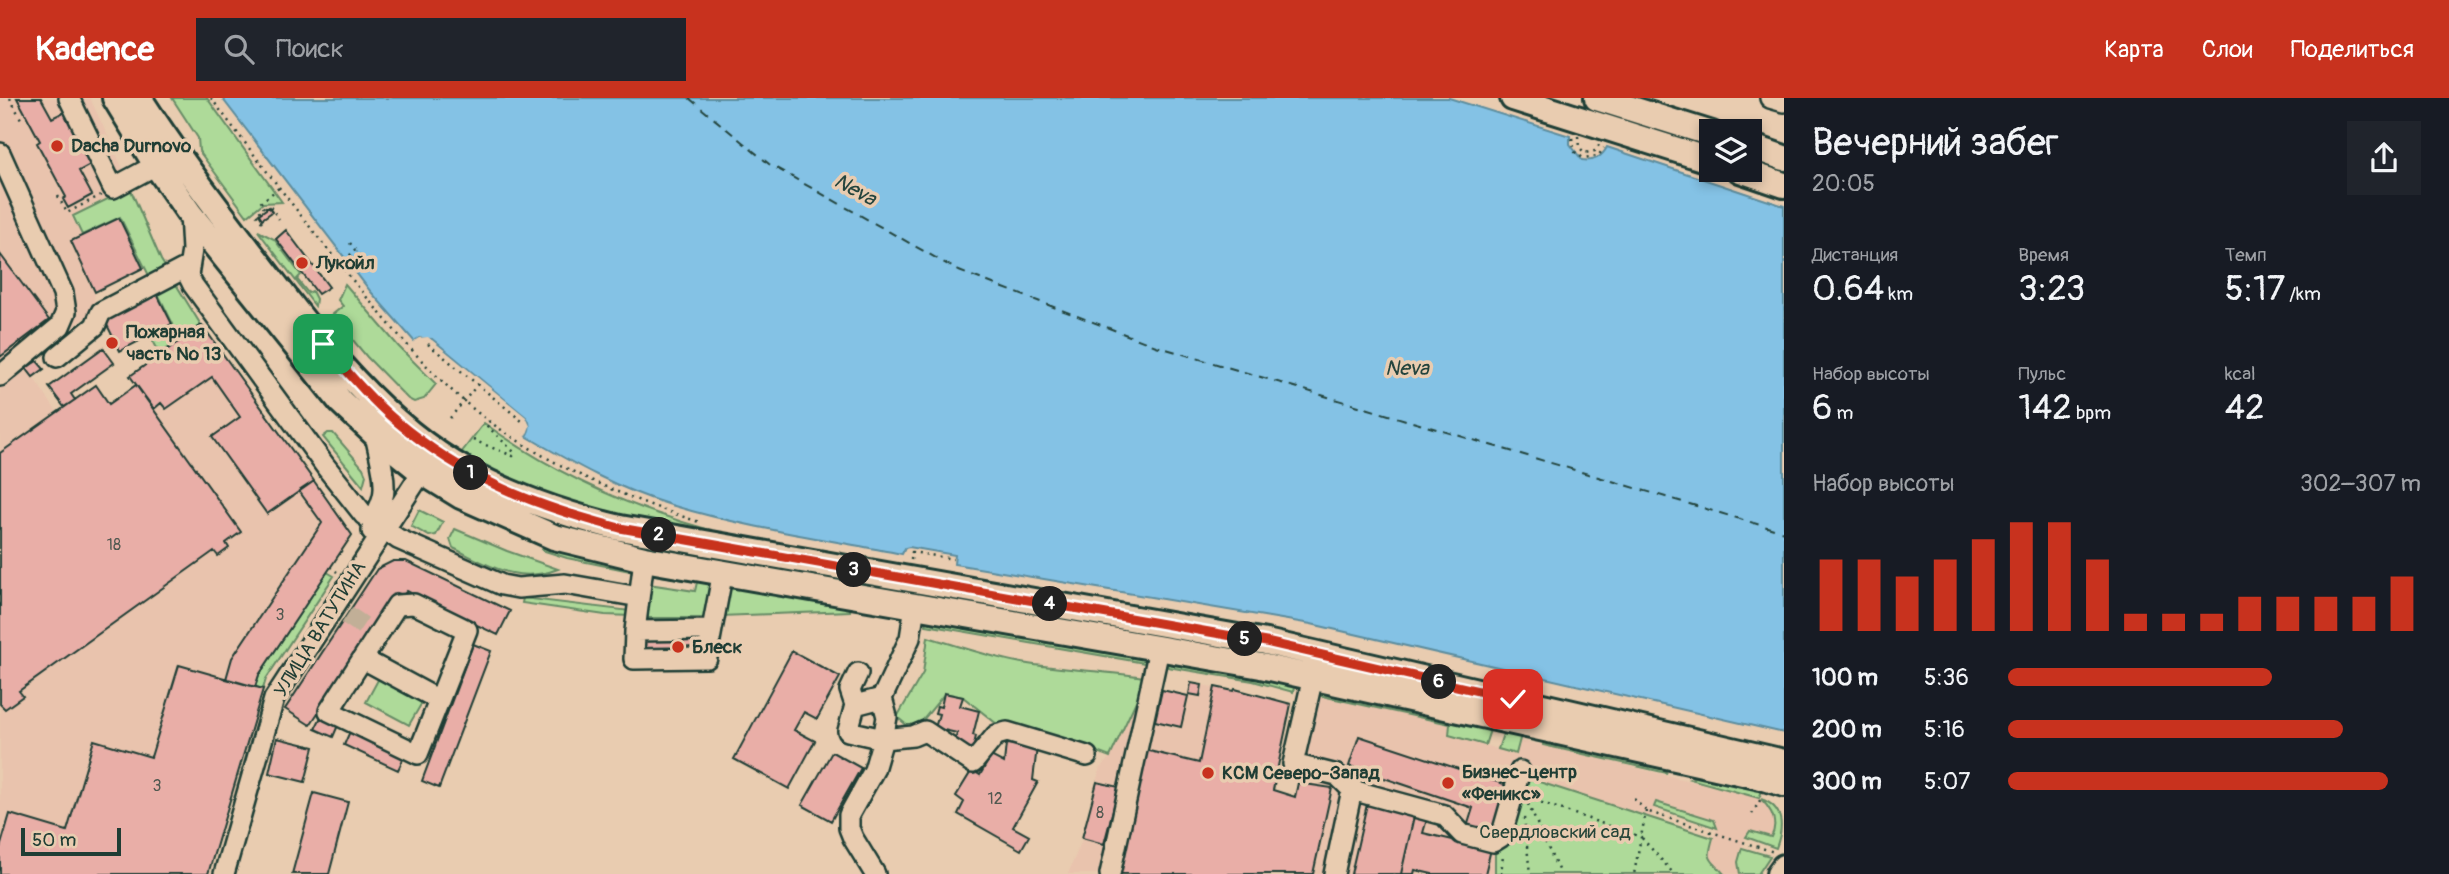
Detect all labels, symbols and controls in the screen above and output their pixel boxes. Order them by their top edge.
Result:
search box [196,18,686,81]
text: Kadence [35,29,154,70]
icon: search [220,30,258,68]
text: Поиск [276,33,344,65]
text: Карта [2104,35,2164,64]
text: Слои [2202,35,2253,64]
text: Поделиться [2291,35,2414,64]
map controls [1699,119,1762,182]
button: layers [1699,119,1762,182]
text: Вечерний забег [1812,119,2059,167]
button: share [2347,121,2421,195]
place label: Dacha Durnovo [71,134,192,158]
marker: Dacha Durnovo [49,138,65,154]
water label: Neva [829,168,882,213]
text: 20:05 [1812,169,1875,198]
text: Дистанция [1812,243,1898,267]
text: Время [2018,243,2069,267]
text: Темп [2225,243,2267,267]
place label: Лукойл [315,251,375,275]
marker: Лукойл [294,255,310,271]
text: 0.64 [1812,267,1884,311]
text: 3:23 [2018,267,2085,311]
text: 5:17 [2225,267,2285,311]
text: km [1884,282,1913,306]
text: /km [2285,282,2321,306]
pin [293,314,353,374]
place label: Пожарная часть № 13 [126,320,221,366]
icon: arrive [304,325,342,363]
marker: Пожарная часть № 13 [104,335,120,351]
water label: Neva [1385,355,1430,382]
text: Набор высоты [1812,362,1930,386]
text: Пульс [2018,362,2066,386]
text: kcal [2225,362,2256,386]
text: 6 [1812,386,1832,430]
text: 142 [2018,386,2072,430]
text: 42 [2225,386,2265,430]
text: m [1832,401,1853,425]
text: bpm [2072,401,2111,425]
pin: 1 [454,456,489,490]
text: 1 [467,460,474,484]
text: Набор высоты [1812,469,1954,498]
text: 302–307 m [2300,469,2421,498]
pin: 2 [642,518,676,552]
text: 2 [653,522,664,546]
house number: 18 [107,535,121,555]
pin: 3 [836,552,872,588]
street label: УЛИЦА ВАТУТИНА [269,557,371,701]
text: 3 [848,557,859,581]
pin: 4 [1032,587,1068,622]
text: 4 [1044,591,1055,615]
house number: 3 [276,605,285,625]
pin: 5 [1228,622,1262,656]
text: 5 [1239,626,1250,650]
place label: Блеск [692,635,742,659]
marker: Блеск [670,639,686,655]
text: 100 m [1812,663,1878,692]
text: 5:36 [1924,663,1969,692]
pin: 6 [1422,664,1456,700]
text: 6 [1433,669,1444,693]
pin [1483,669,1543,729]
icon: check [1494,680,1532,718]
text: 200 m [1812,715,1882,744]
text: 5:16 [1924,715,1965,744]
place label: Бизнес-центр «Феникс» [1462,760,1577,806]
place label: КСМ Северо-Запад [1222,761,1380,785]
marker: КСМ Северо-Запад [1200,765,1216,781]
text: 300 m [1812,767,1882,796]
text: 5:07 [1924,767,1970,796]
marker: Бизнес-центр «Феникс» [1440,775,1456,791]
house number: 3 [153,776,162,796]
house number: 12 [987,789,1003,809]
house number: 8 [1096,803,1104,823]
park label: Свердловский сад [1479,820,1631,844]
scale bar [21,825,121,857]
text: 50 m [32,828,76,852]

